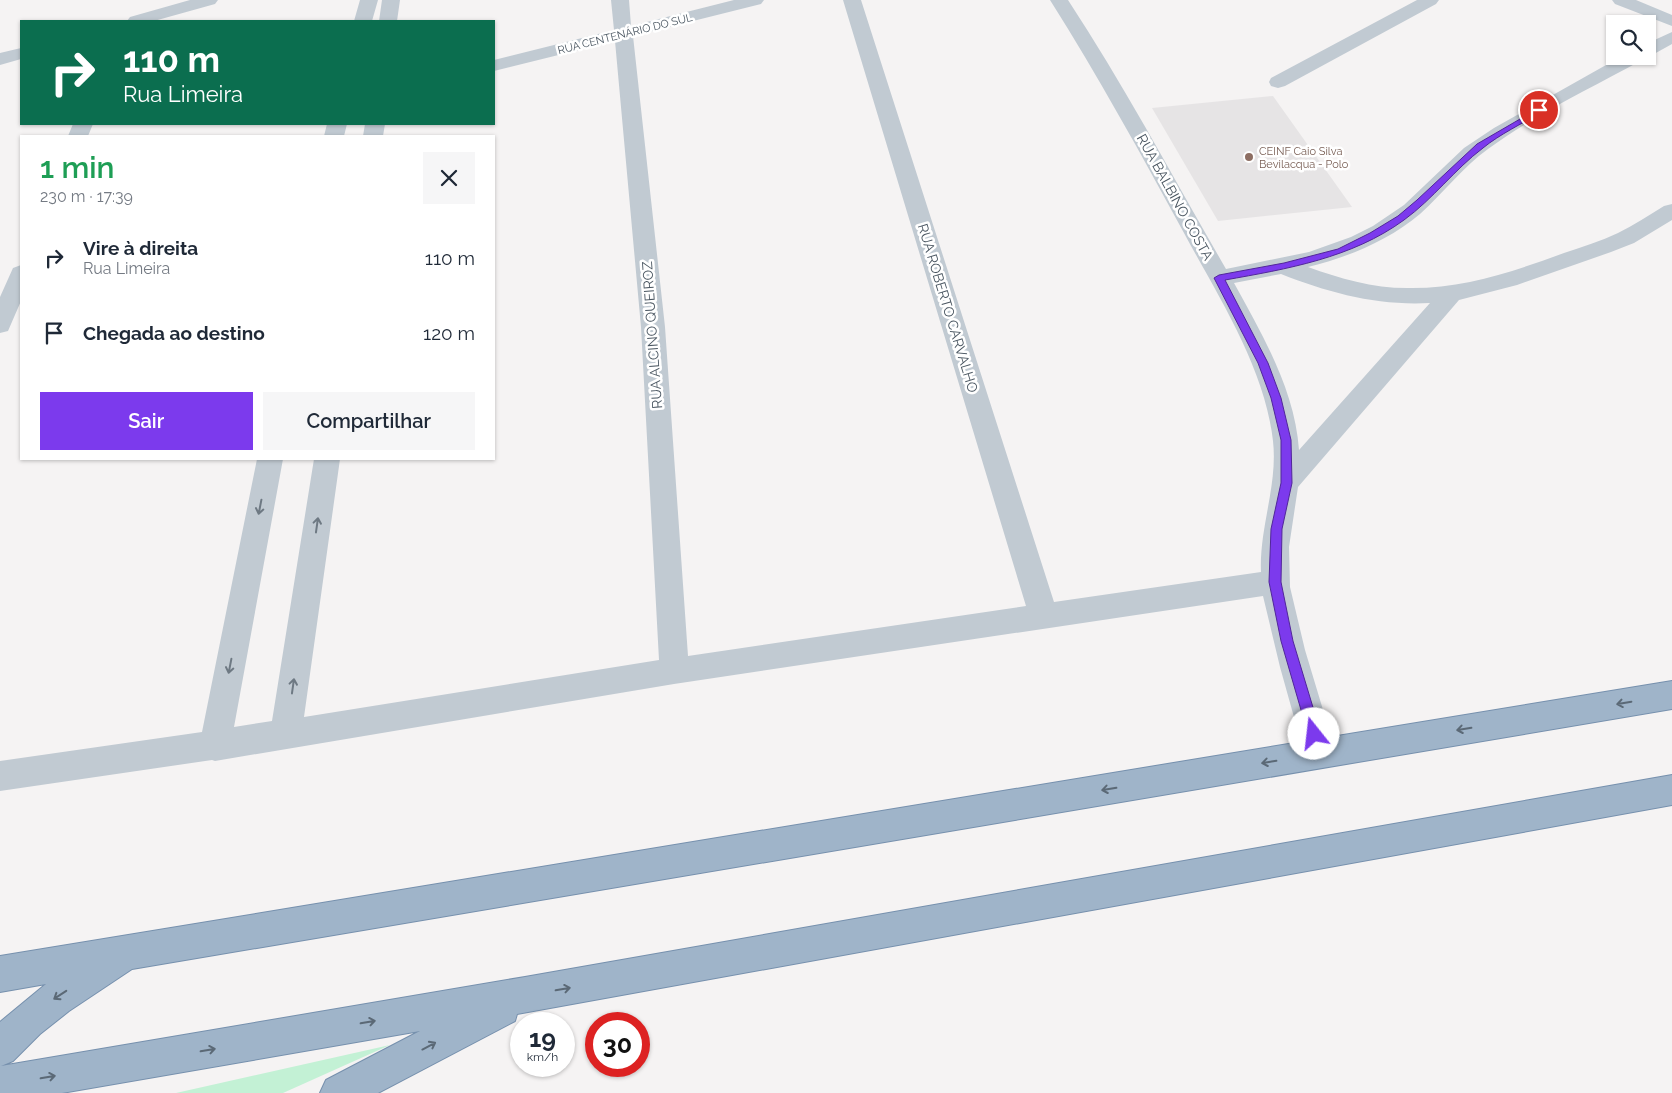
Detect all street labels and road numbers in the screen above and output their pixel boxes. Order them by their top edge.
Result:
street label: RUA CENTENÁRIO DO SUL [556,10,694,57]
street label: RUA BALBINO COSTA [1134,131,1217,263]
street label: RUA ROBERTO CARVALHO [915,222,981,394]
street label: RUA ALCINO QUEIROZ [639,260,665,409]

